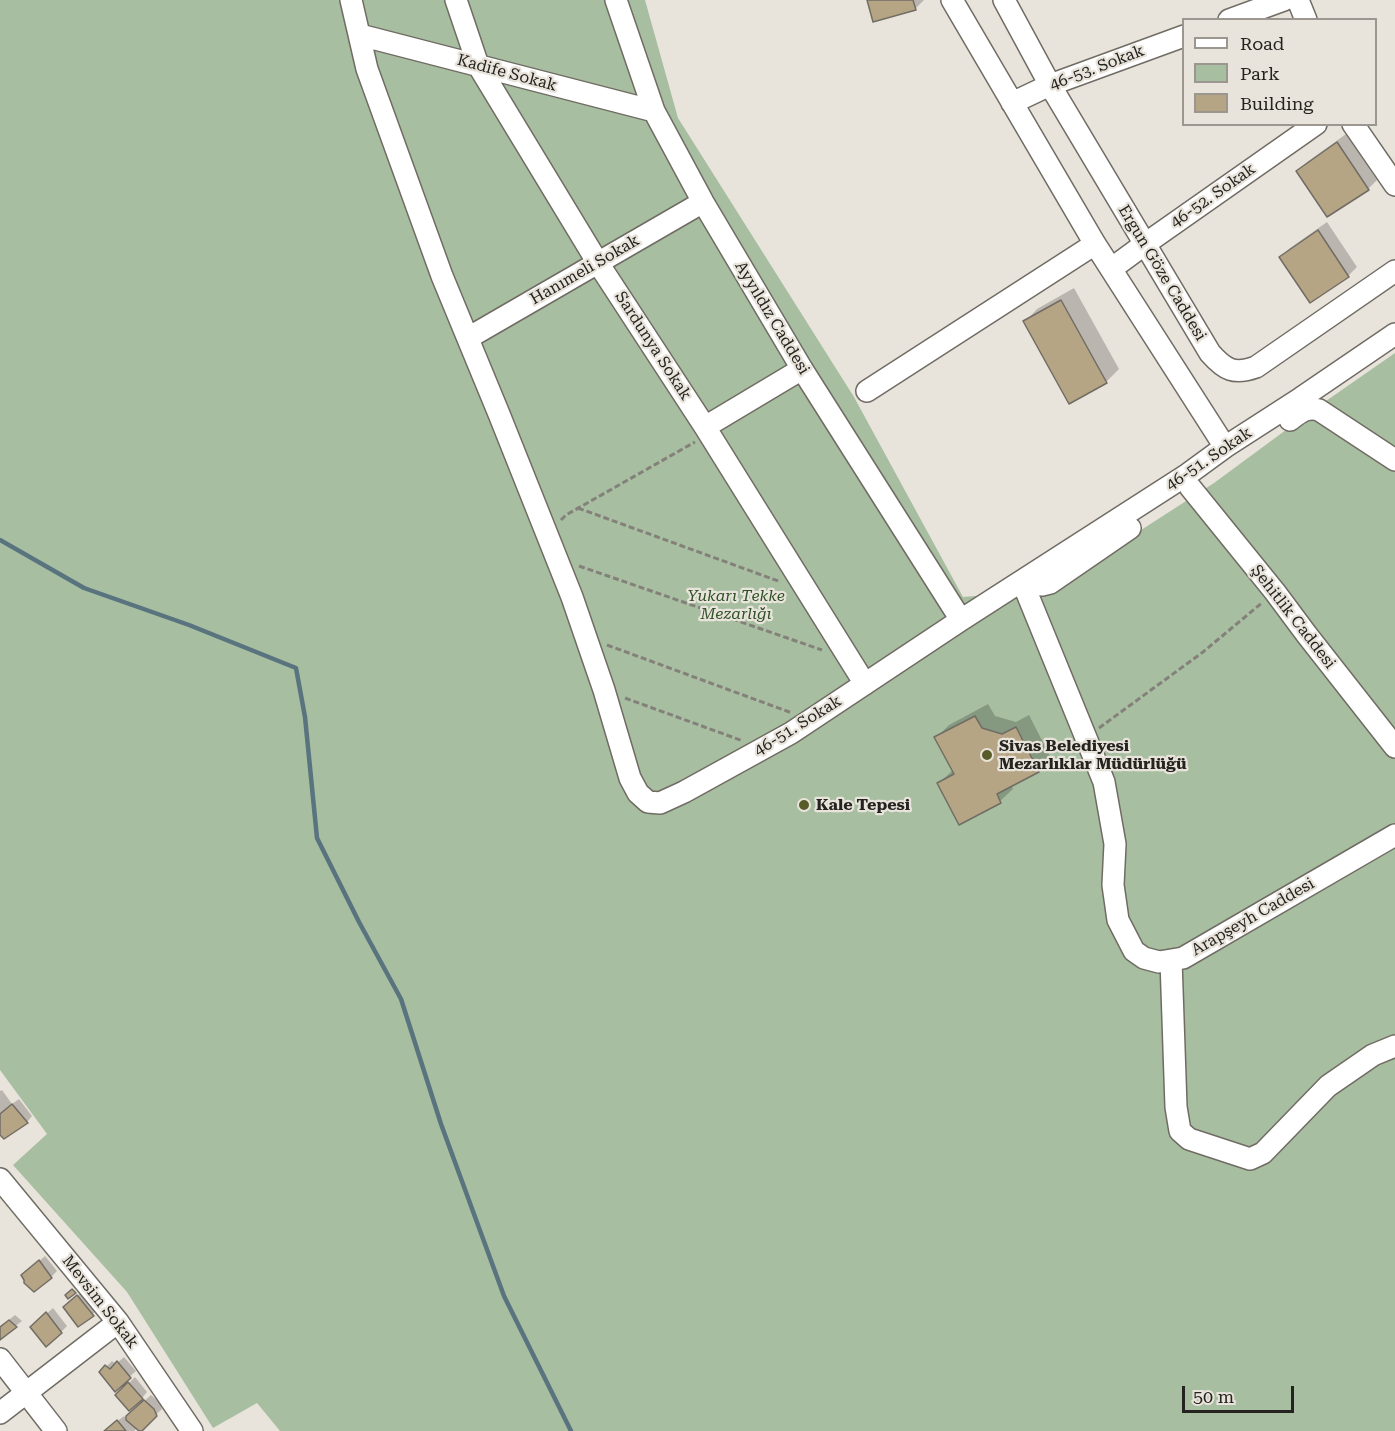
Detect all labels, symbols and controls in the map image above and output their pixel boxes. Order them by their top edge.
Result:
legend [1182,18,1377,126]
text: Road [1240,33,1284,54]
street label: 46-53. Sokak [1047,41,1147,95]
street label: Kadife Sokak [455,50,559,96]
text: Park [1240,63,1280,84]
text: Building [1240,93,1314,114]
street label: 46-52. Sokak [1167,160,1259,232]
street label: Ergun Göze Caddesi [1114,202,1210,344]
street label: Hanımeli Sokak [527,231,643,309]
street label: Ayyıldız Caddesi [731,258,813,378]
street label: Sardunya Sokak [611,288,695,404]
street label: 46-51. Sokak [1162,423,1256,495]
street label: Şehitlik Caddesi [1247,561,1339,673]
park label: Yukarı Tekke Mezarlığı [687,586,785,624]
street label: 46-51. Sokak [751,691,845,761]
place label: Sivas Belediyesi Mezarlıklar Müdürlüğü [999,736,1187,774]
marker: Sivas Belediyesi Mezarlıklar Müdürlüğü [980,748,994,762]
place label: Kale Tepesi [816,795,910,815]
marker: Kale Tepesi [797,798,811,812]
street label: Arapşeyh Caddesi [1188,874,1318,960]
street label: Mevsim Sokak [58,1252,142,1352]
scale bar [1185,1374,1298,1412]
text: 50 m [1193,1386,1234,1407]

